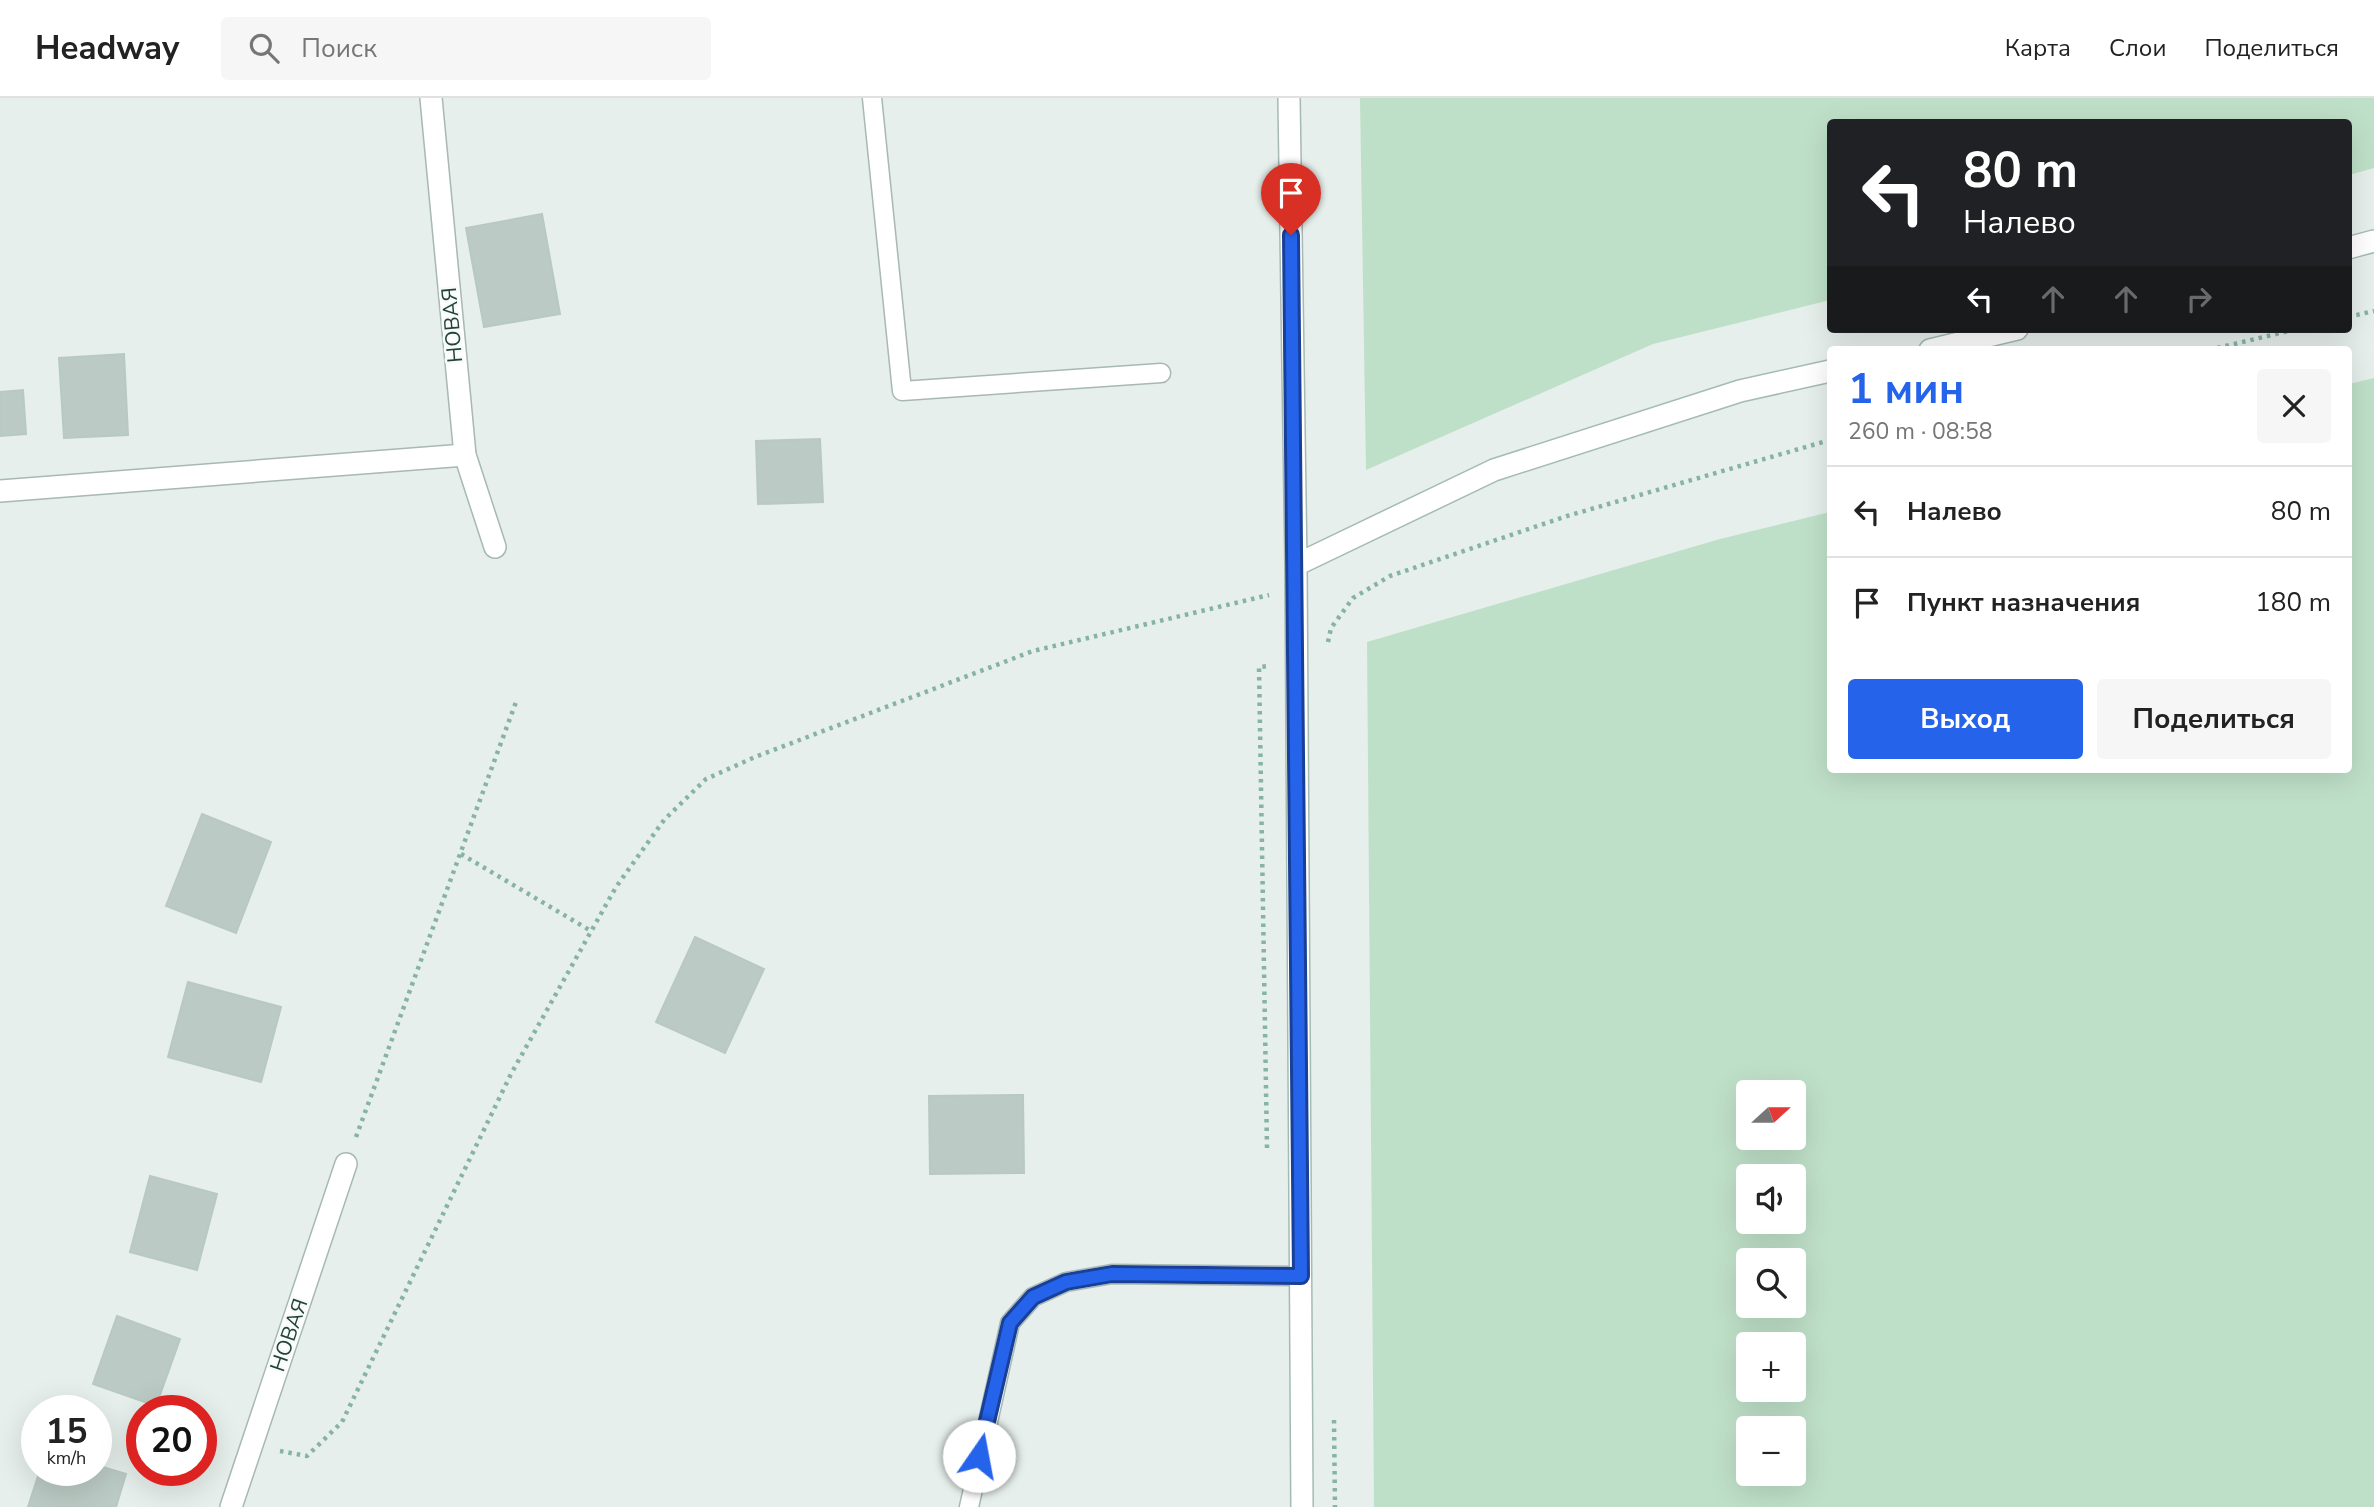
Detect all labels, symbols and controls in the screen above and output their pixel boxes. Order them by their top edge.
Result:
search box [221,17,711,80]
text: Headway [35,26,179,71]
icon: search [245,29,283,67]
text: Поиск [301,31,377,66]
text: Карта [2005,32,2071,64]
text: Слои [2109,32,2166,64]
text: Поделиться [2204,32,2339,64]
text: 80 m [1963,137,2078,204]
icon: left [1848,147,1939,238]
pin [1261,163,1321,235]
icon: arrive [1272,174,1310,212]
text: Налево [1963,201,2076,244]
icon: left [1961,280,1999,318]
icon: ahead [2034,280,2072,318]
icon: ahead [2107,280,2145,318]
icon: right [2180,280,2218,318]
street label: НОВАЯ [435,286,469,364]
text: 1 мин [1848,361,1964,418]
button: close [2257,369,2331,443]
text: 260 m · 08:58 [1848,416,1993,447]
icon: left [1848,493,1886,531]
text: Налево [1907,494,2002,529]
text: 80 m [2271,494,2331,529]
icon: arrive [1848,584,1886,622]
text: Пункт назначения [1907,585,2140,620]
text: 180 m [2255,585,2331,620]
button: Выход [1848,679,2083,759]
button: Поделиться [2097,679,2331,759]
north arrow [1736,1080,1806,1150]
map controls [1736,1080,1806,1486]
button: sound [1736,1164,1806,1234]
button: search [1736,1248,1806,1318]
street label: НОВАЯ [263,1295,315,1375]
button: + [1736,1332,1806,1402]
speed limit sign: 20 [126,1395,217,1486]
text: 15 [45,1408,88,1455]
button: − [1736,1416,1806,1486]
position arrow [942,1419,1016,1493]
text: km/h [47,1446,86,1470]

